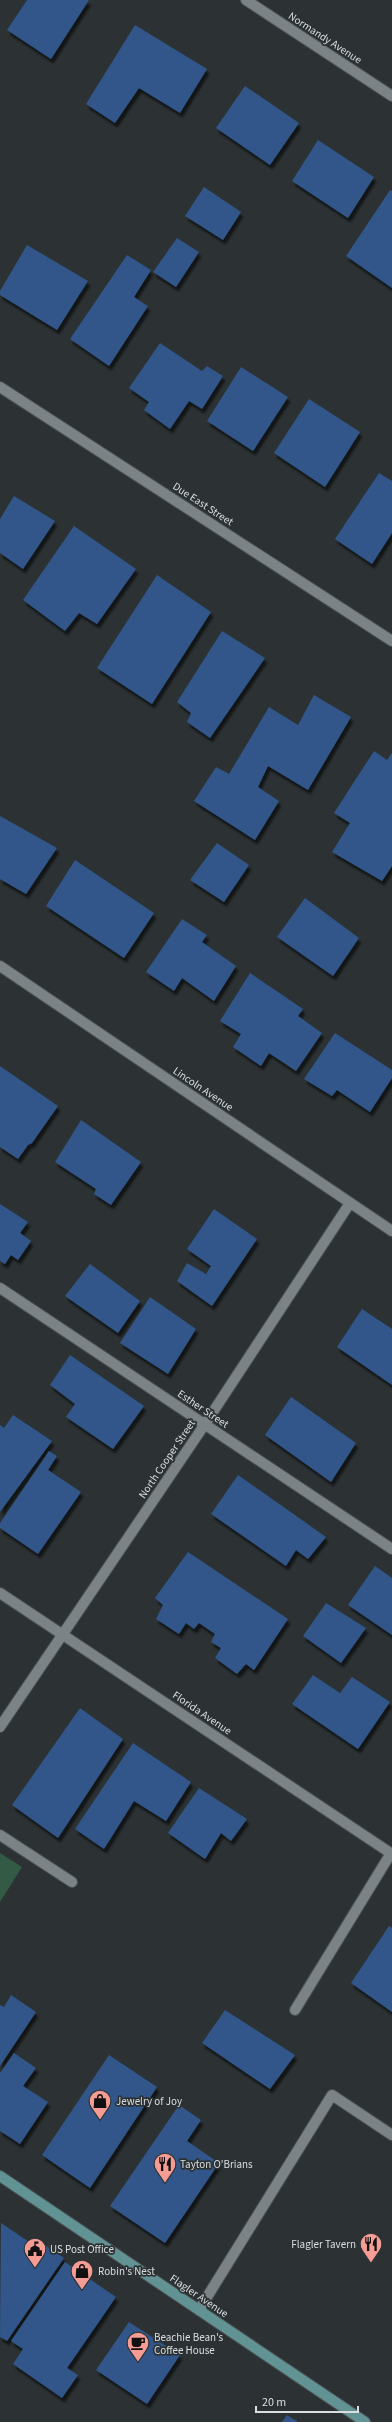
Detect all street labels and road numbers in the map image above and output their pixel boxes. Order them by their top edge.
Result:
street label: Normandy Avenue [285,9,365,68]
street label: Due East Street [170,479,237,529]
street label: Lincoln Avenue [170,1063,237,1115]
street label: Esther Street [174,1386,232,1432]
street label: North Cooper Street [135,1416,199,1501]
street label: Florida Avenue [169,1688,235,1739]
street label: Flagler Avenue [167,2271,232,2321]

